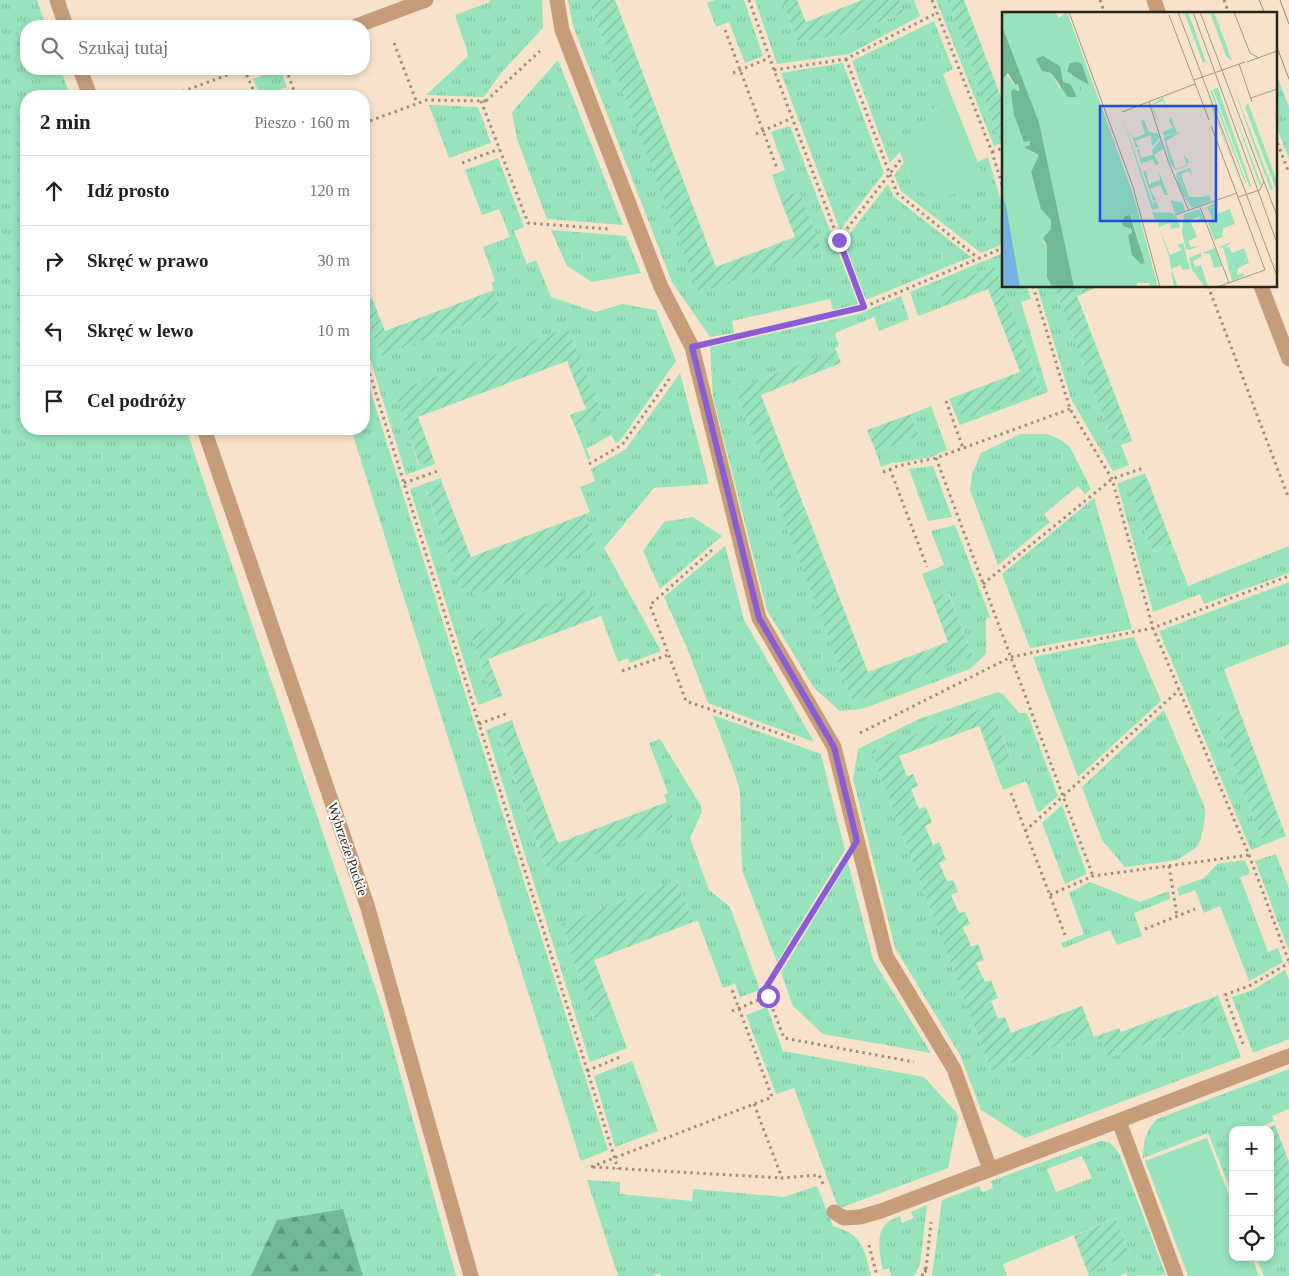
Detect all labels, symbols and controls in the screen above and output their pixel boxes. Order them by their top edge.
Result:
inset map [1002,12,1276,288]
search box [20,20,370,75]
icon: search [38,34,66,62]
text: Szukaj tutaj [78,37,168,58]
text: 2 min [40,110,91,134]
text: Pieszo · 160 m [254,114,350,131]
icon: ahead [40,177,68,205]
text: Idź prosto [87,180,170,201]
text: 120 m [310,182,350,199]
route end [828,229,851,252]
icon: right [40,247,68,275]
text: Skręć w prawo [87,250,208,271]
text: 30 m [318,252,350,269]
icon: left [40,317,68,345]
text: Skręć w lewo [87,320,194,341]
text: 10 m [318,322,350,339]
icon: arrive [40,387,68,415]
text: Cel podróży [87,390,186,411]
street label: Wybrzeże Puckie [325,801,370,898]
route start [757,985,780,1008]
map controls [1229,1126,1274,1261]
button: + [1229,1126,1274,1171]
button: − [1229,1171,1274,1216]
button: locate [1229,1216,1274,1261]

